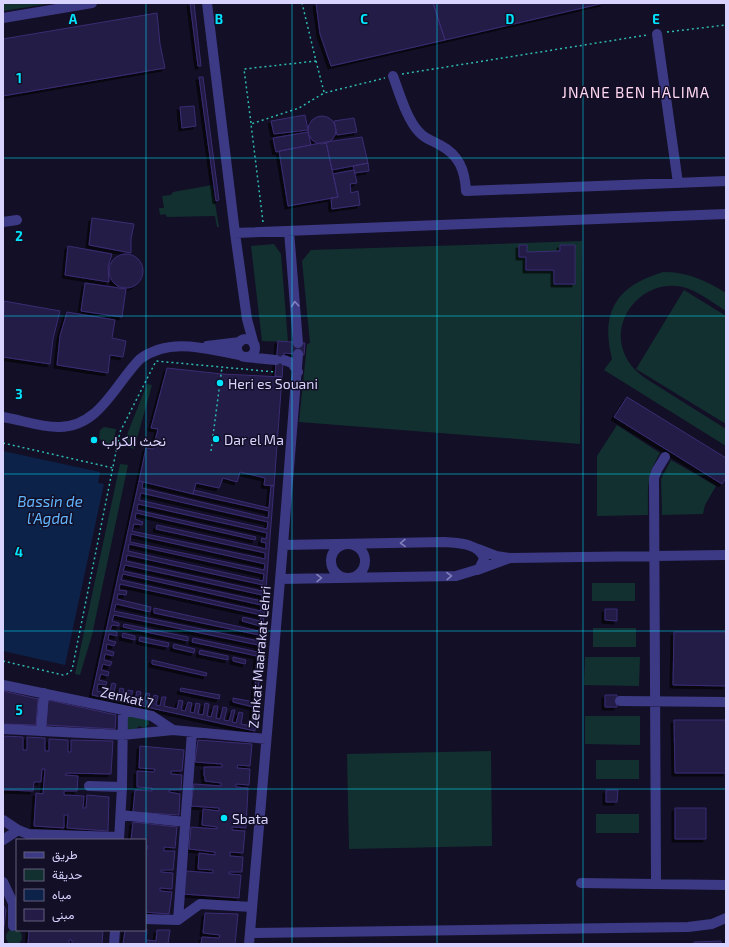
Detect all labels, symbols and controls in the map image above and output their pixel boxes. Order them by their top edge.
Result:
text: A [69,11,78,27]
text: B [215,11,223,27]
text: C [360,11,368,27]
text: D [506,11,515,27]
text: E [652,11,660,27]
text: 1 [16,70,22,86]
district label: JNANE BEN HALIMA [562,83,710,101]
text: 2 [15,228,23,244]
one-way arrow [291,301,300,307]
place label: Heri es Souani [228,375,318,392]
marker: Heri es Souani [215,378,225,388]
text: 3 [15,386,23,402]
place label: Dar el Ma [224,431,284,448]
place label: نحث الكراب [102,432,166,450]
marker: Dar el Ma [211,434,221,444]
marker: نحث الكراب [89,435,99,445]
water label: Bassin de l'Agdal [17,492,83,527]
one-way arrow [400,538,406,547]
text: 4 [15,544,23,560]
one-way arrow [446,572,452,580]
one-way arrow [316,574,322,582]
street label: Zenkat Maarakat Lehri [244,585,274,729]
street label: Zenkat 7 [99,683,155,711]
text: 5 [15,702,23,718]
place label: Sbata [232,810,269,827]
marker: Sbata [219,813,229,823]
legend [16,839,146,931]
text: طريق [52,847,78,863]
text: حديقة [52,867,82,882]
text: مياه [52,887,71,902]
text: مبنى [52,907,74,923]

